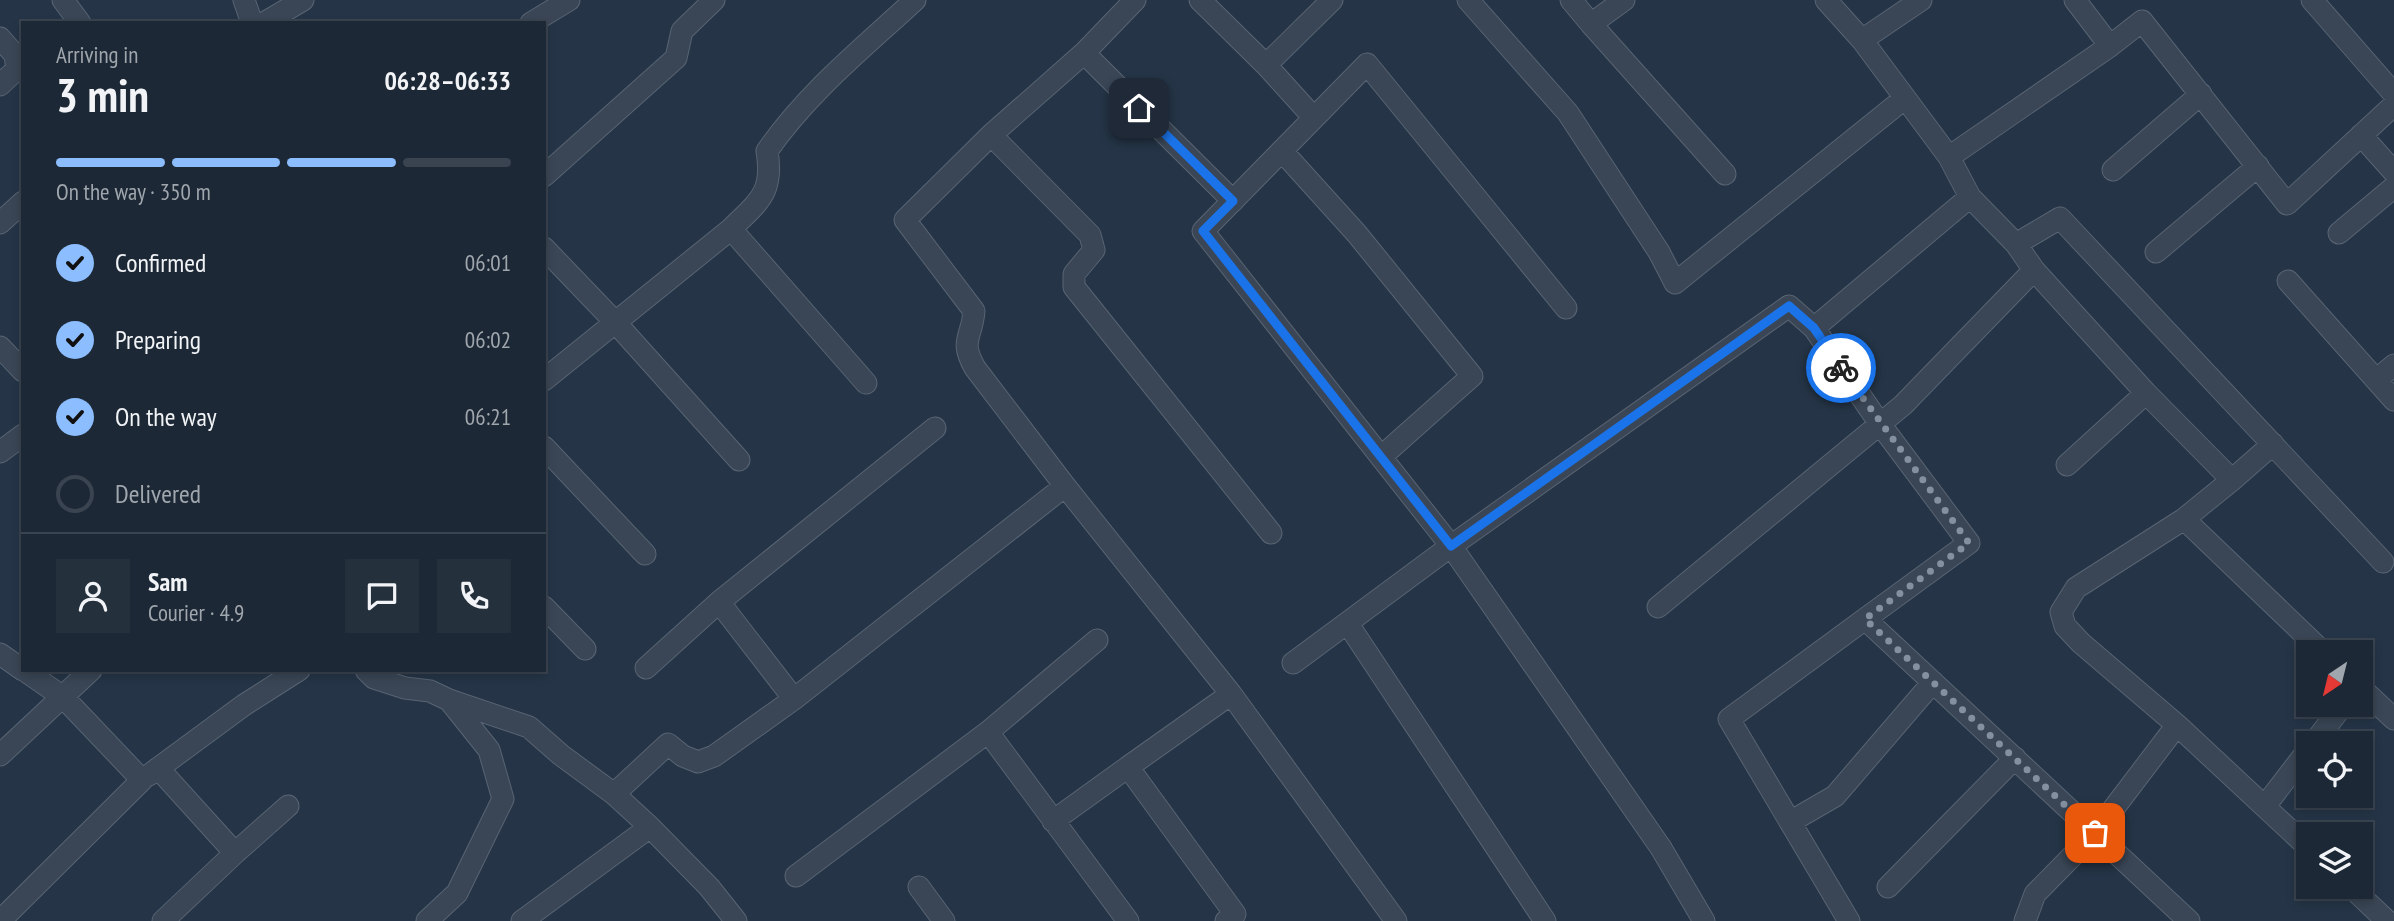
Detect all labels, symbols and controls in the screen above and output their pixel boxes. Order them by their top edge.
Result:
text: Arriving in [56,40,138,69]
text: 06:28–06:33 [384,64,511,97]
text: 3 min [56,65,149,125]
pin [1109,78,1169,138]
icon: home [1120,89,1158,127]
text: On the way · 350 m [56,177,211,206]
icon: check [56,244,94,282]
text: Confirmed [115,246,206,279]
text: 06:01 [465,248,511,277]
icon: check [56,321,94,359]
text: Preparing [115,323,201,356]
text: 06:02 [465,325,511,354]
courier [1806,333,1876,403]
icon: bike [1822,349,1860,387]
icon: check [56,398,94,436]
text: On the way [115,400,217,433]
text: 06:21 [465,402,511,431]
text: Delivered [115,477,201,510]
button: person [56,559,130,633]
button: chat [345,559,419,633]
button: phone [437,559,511,633]
text: Sam [148,565,187,598]
text: Courier · 4.9 [148,598,244,627]
north arrow [2296,640,2373,718]
map controls [2296,640,2373,899]
button: locate [2296,731,2373,808]
pin [2065,803,2125,863]
icon: bag [2076,814,2114,852]
button: layers [2296,822,2373,899]

